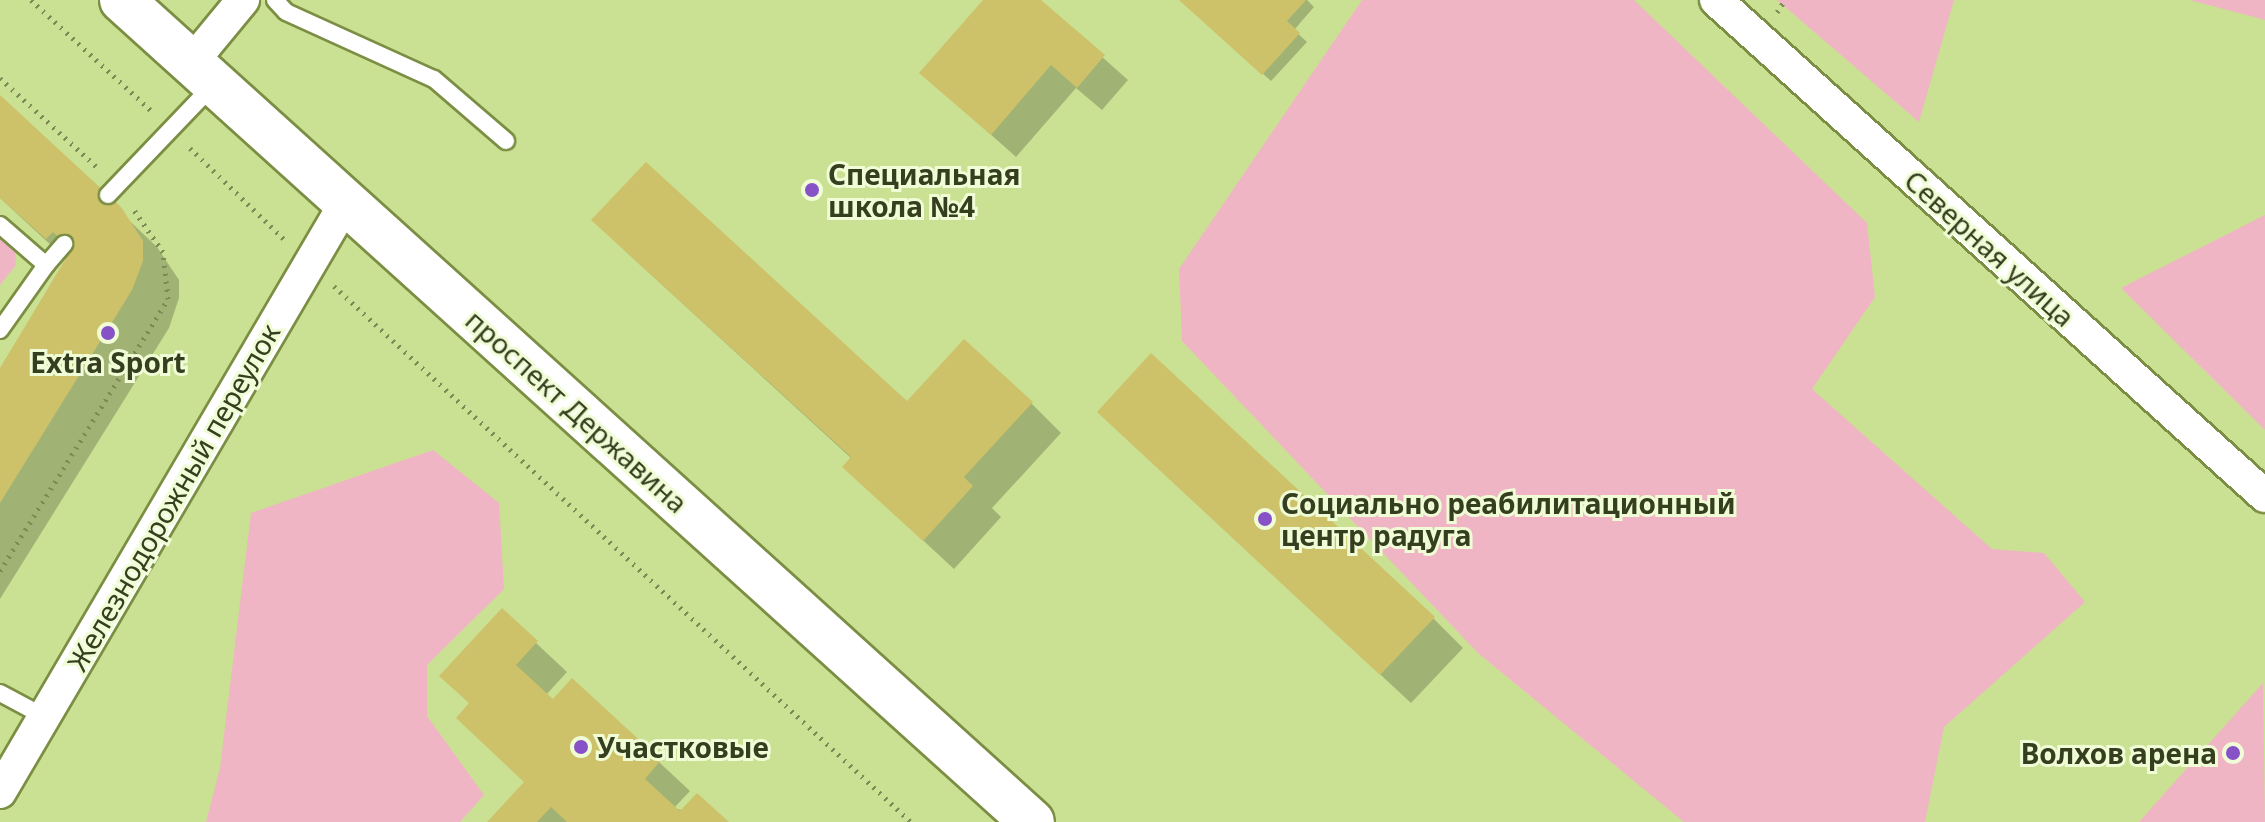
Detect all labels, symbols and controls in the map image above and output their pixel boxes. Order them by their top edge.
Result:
place label: Специальная школа №4 [828,157,1020,223]
street label: Северная улица [1898,163,2082,333]
marker: Специальная школа №4 [803,181,821,199]
street label: проспект Державина [459,303,695,519]
street label: Железнодорожный переулок [60,317,286,677]
marker: Extra Sport [99,324,117,342]
place label: Extra Sport [30,345,186,379]
place label: Социально реабилитационный центр радуга [1281,486,1736,552]
marker: Социально реабилитационный центр радуга [1256,510,1274,528]
place label: Участковые [597,730,769,764]
place label: Волхов арена [2021,736,2217,770]
marker: Участковые [572,738,590,756]
marker: Волхов арена [2224,744,2242,762]

